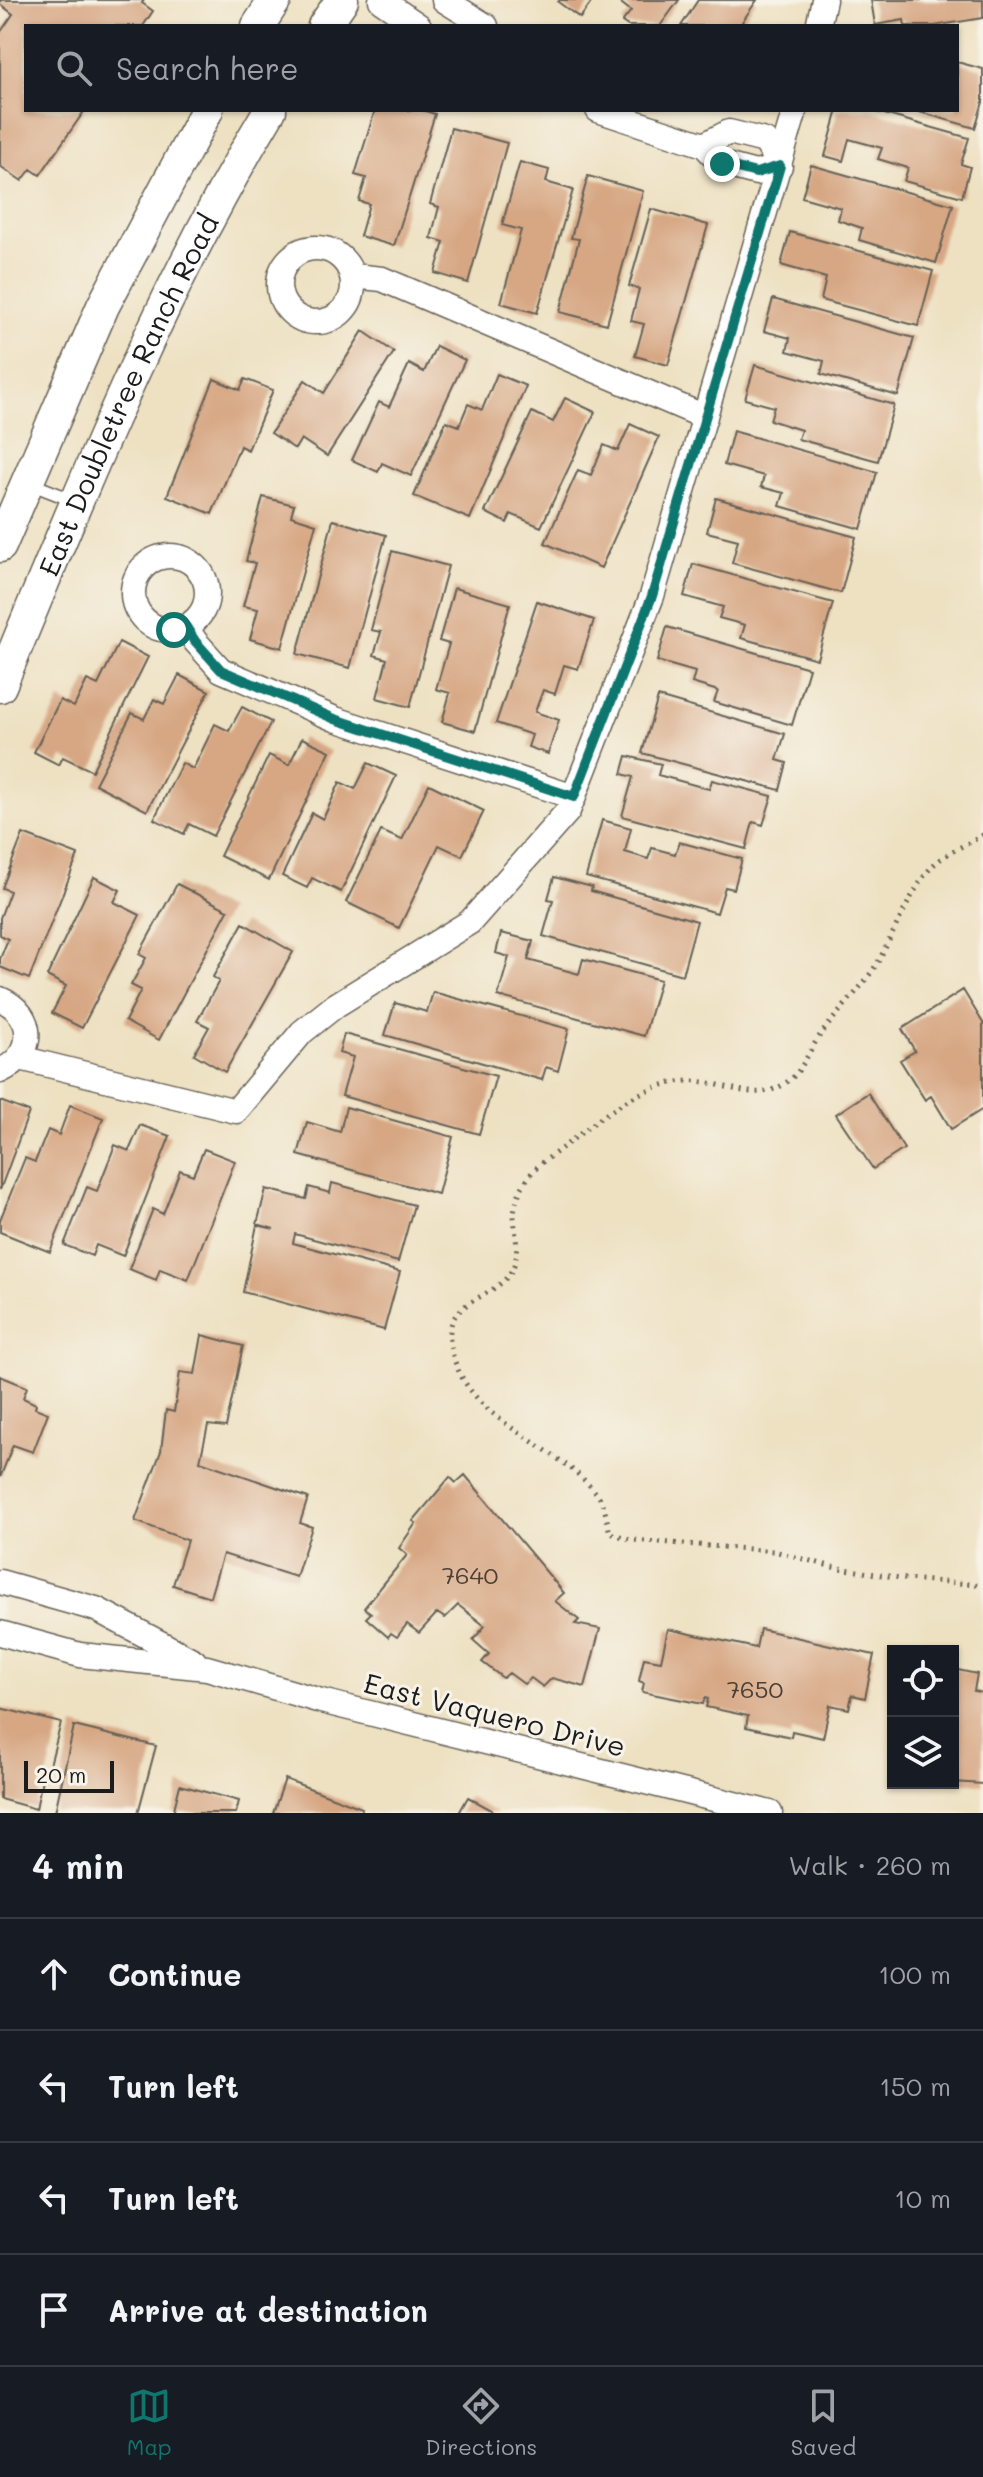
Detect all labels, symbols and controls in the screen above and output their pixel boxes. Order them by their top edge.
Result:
search box [24,24,959,112]
icon: search [52,46,96,90]
text: Search here [116,48,299,88]
route end [704,146,740,182]
street label: East Doubletree Ranch Road [30,208,226,581]
route start [156,612,192,648]
house number: 7640 [442,1559,499,1590]
map controls [887,1645,959,1789]
button: locate [887,1645,959,1717]
street label: East Vaquero Drive [361,1664,629,1764]
house number: 7650 [727,1673,784,1704]
button: layers [887,1717,959,1789]
scale bar [24,1757,114,1793]
text: 20 m [36,1760,86,1789]
text: 4 min [32,1843,124,1888]
text: Walk · 260 m [788,1848,951,1882]
icon: ahead [32,1952,76,1996]
text: Continue [108,1954,241,1994]
text: 100 m [878,1957,951,1991]
icon: left [32,2064,76,2108]
text: Turn left [108,2066,239,2106]
text: 150 m [879,2069,951,2103]
icon: left [32,2176,76,2220]
text: Turn left [108,2178,239,2218]
text: 10 m [894,2181,951,2215]
icon: arrive [32,2288,76,2332]
text: Arrive at destination [108,2290,428,2330]
tab: Map [127,2384,172,2461]
tab: Directions [425,2384,537,2461]
tab: Saved [791,2384,856,2461]

